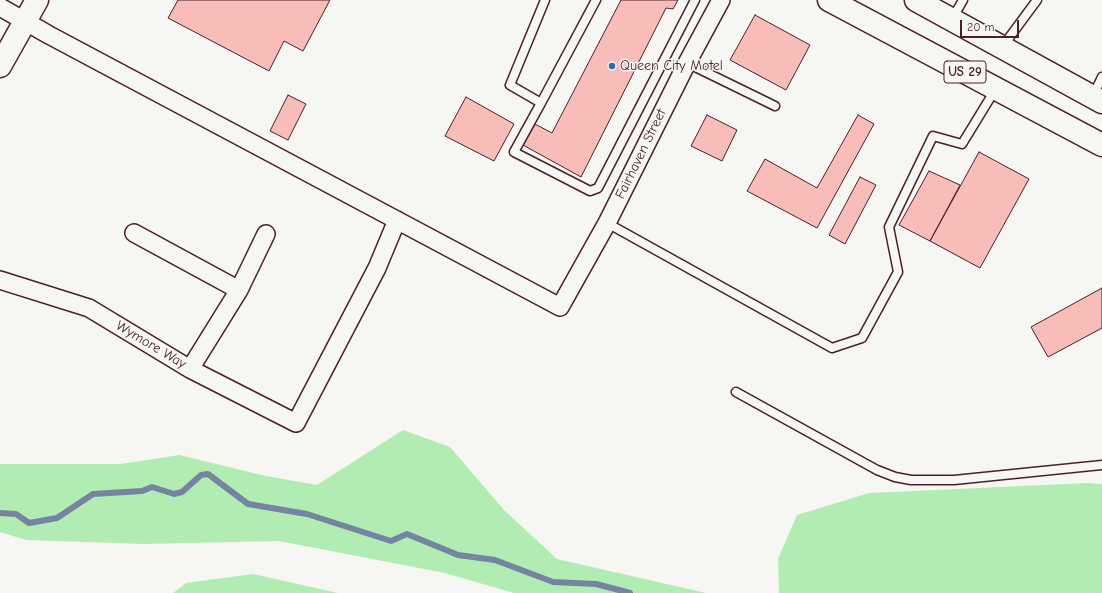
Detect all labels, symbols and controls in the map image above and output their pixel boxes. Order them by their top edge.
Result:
scale bar [962,12,1021,38]
text: 20 m [967,20,995,34]
place label: Queen City Motel [620,58,723,74]
marker: Queen City Motel [607,61,617,71]
road number: US 29 [944,61,986,83]
street label: Fairhaven Street [612,106,670,202]
street label: Wymore Way [113,317,189,373]

